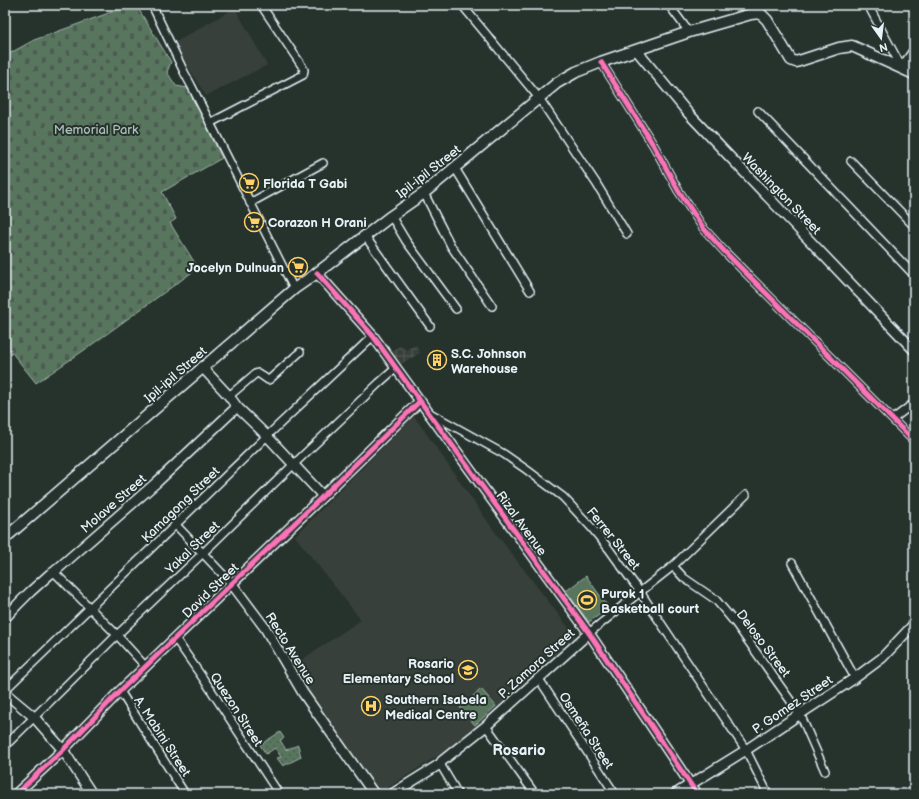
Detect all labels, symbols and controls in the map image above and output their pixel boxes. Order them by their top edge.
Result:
north arrow [861,18,901,58]
text: N [878,40,889,55]
park label: Memorial Park [54,122,139,138]
street label: Ipil-ipil Street [393,142,464,202]
street label: Washington Street [738,150,824,238]
supermarket icon: Florida T Gabi [238,172,260,194]
place label: Florida T Gabi [263,176,347,192]
supermarket icon: Corazon H Orani [243,211,265,233]
place label: Corazon H Orani [268,215,367,231]
supermarket icon: Jocelyn Dulnuan [287,256,309,278]
place label: Jocelyn Dulnuan [187,260,284,276]
street label: Ipil-ipil Street [141,343,210,406]
place label: S.C. Johnson Warehouse [451,346,526,377]
building icon: S.C. Johnson Warehouse [426,349,448,371]
street label: Kamagong Street [138,463,223,546]
street label: Molave Street [78,471,150,537]
street label: Rizal Avenue [492,488,550,559]
street label: Ferrer Street [583,504,643,573]
street label: Yakal Street [162,518,223,578]
street label: David Street [179,560,242,622]
place label: Purok 1 Basketball court [601,586,700,617]
sports icon: Purok 1 Basketball court [576,589,598,611]
street label: Deloso Street [733,607,794,680]
street label: Recto Avenue [262,610,319,688]
street label: P. Zamora Street [495,625,578,702]
place label: Rosario Elementary School [343,656,454,687]
school or university icon: Rosario Elementary School [457,659,479,681]
street label: Quezon Street [206,670,266,749]
street label: P. Gomez Street [749,672,836,738]
street label: Osmeña Street [555,689,617,772]
place label: Southern Isabela Medical Centre [385,692,487,723]
street label: A. Mabini Street [130,694,194,780]
hospital icon: Southern Isabela Medical Centre [360,695,382,717]
district label: Rosario [492,741,546,760]

